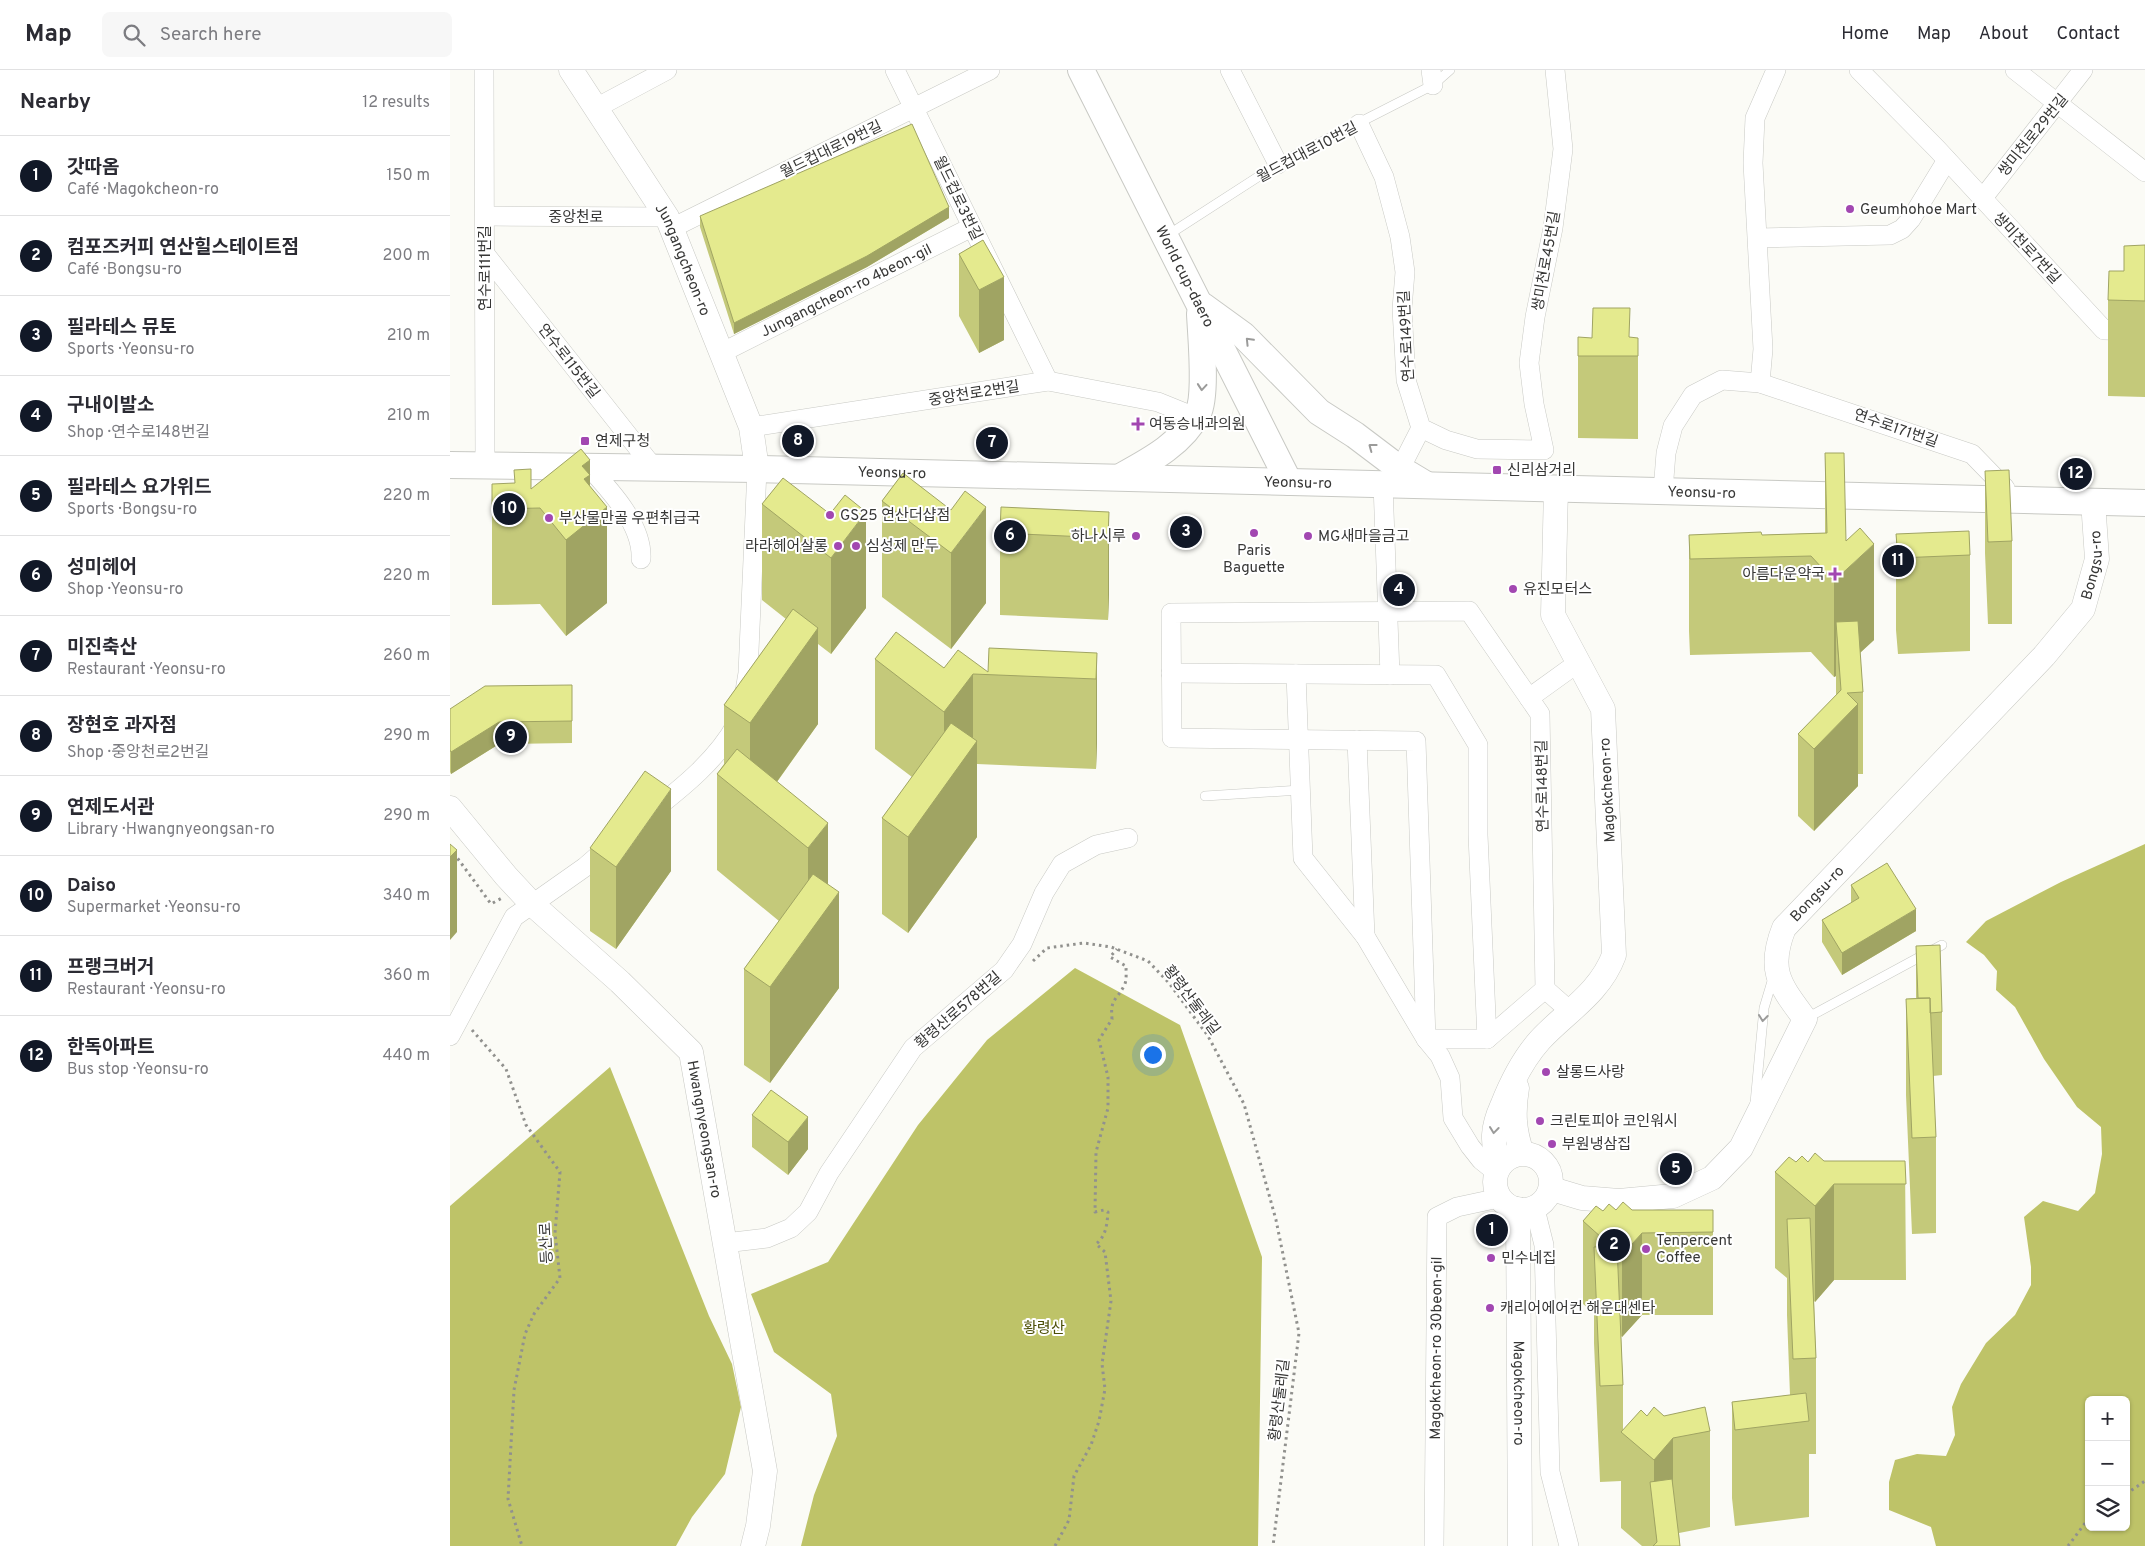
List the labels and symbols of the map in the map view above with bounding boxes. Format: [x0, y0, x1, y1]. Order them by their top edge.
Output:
street label: 쌍미천로29번길 [1994, 90, 2073, 181]
street label: 월드컵대로19번길 [778, 117, 886, 183]
street label: 월드컵대로10번길 [1254, 119, 1362, 188]
street label: 월드컵로3번길 [928, 153, 985, 244]
street label: Jungangcheon-ro [650, 200, 714, 319]
place label: Geumhohoe Mart [1860, 201, 1977, 220]
marker: Geumhohoe Mart [1844, 203, 1856, 215]
street label: 중앙천로 [548, 208, 604, 228]
street label: 쌍미천로45번길 [1528, 209, 1566, 313]
street label: 쌍미천로7번길 [1988, 209, 2064, 289]
street label: World cup-daero [1150, 223, 1217, 331]
street label: 연수로111번길 [477, 225, 496, 311]
street label: Jungangcheon-ro 4beon-gil [758, 241, 936, 342]
street label: 연수로149번길 [1396, 289, 1419, 383]
street label: 연수로115번길 [533, 321, 603, 403]
one-way arrow [1246, 338, 1255, 347]
street label: 중앙천로2번길 [927, 377, 1021, 411]
one-way arrow [1197, 383, 1208, 391]
street label: 연수로171번길 [1851, 406, 1940, 453]
place label: 여동승내과의원 [1149, 416, 1246, 435]
marker: 여동승내과의원 [1131, 417, 1145, 431]
pin: 8 [782, 422, 814, 460]
pin: 7 [976, 424, 1008, 462]
place label: 연제구청 [595, 433, 650, 452]
marker: 연제구청 [579, 435, 591, 447]
one-way arrow [1368, 444, 1377, 453]
pin: 12 [2060, 455, 2092, 493]
place label: 신리삼거리 [1507, 462, 1576, 481]
street label: Yeonsu-ro [857, 463, 926, 484]
marker: 신리삼거리 [1491, 464, 1503, 476]
street label: Yeonsu-ro [1263, 473, 1332, 494]
street label: Yeonsu-ro [1667, 483, 1736, 504]
pin: 10 [493, 490, 525, 528]
place label: GS25 연산더샵점 [840, 507, 950, 526]
place label: 부산물만골 우편취급국 [559, 509, 701, 529]
marker: GS25 연산더샵점 [824, 509, 836, 521]
marker: 부산물만골 우편취급국 [543, 512, 555, 524]
pin: 3 [1170, 513, 1202, 551]
pin: 6 [994, 517, 1026, 555]
marker: Paris Baguette [1248, 527, 1260, 539]
place label: 하나시루 [1071, 528, 1126, 547]
place label: MG새마을금고 [1318, 528, 1410, 547]
marker: 하나시루 [1130, 530, 1142, 542]
marker: MG새마을금고 [1302, 530, 1314, 542]
street label: Bongsu-ro [2078, 530, 2108, 602]
place label: 라라헤어살롱 [745, 538, 828, 557]
place label: 심성제 만두 [866, 538, 939, 557]
marker: 라라헤어살롱 [832, 540, 844, 552]
marker: 심성제 만두 [850, 540, 862, 552]
place label: Paris Baguette [1223, 542, 1285, 578]
pin: 11 [1882, 542, 1914, 580]
place label: 아름다운약국 [1742, 566, 1825, 585]
marker: 아름다운약국 [1829, 568, 1841, 580]
pin: 4 [1383, 571, 1415, 609]
place label: 유진모터스 [1523, 581, 1592, 600]
marker: 유진모터스 [1507, 583, 1519, 595]
pin: 9 [495, 718, 527, 756]
street label: Magokcheon-ro [1596, 737, 1621, 843]
street label: 연수로148번길 [1533, 739, 1554, 833]
street label: Bongsu-ro [1787, 863, 1849, 927]
street label: 황령산둘레길 [1158, 962, 1223, 1040]
street label: 황령산로578번길 [912, 968, 1006, 1054]
one-way arrow [1758, 1014, 1769, 1022]
your location [1140, 1042, 1166, 1068]
street label: Hwangnyeongsan-ro [682, 1059, 725, 1200]
place label: 살롱드사랑 [1556, 1064, 1625, 1083]
marker: 살롱드사랑 [1540, 1066, 1552, 1078]
place label: 크린토피아 코인워시 [1550, 1113, 1678, 1132]
marker: 크린토피아 코인워시 [1534, 1115, 1546, 1127]
one-way arrow [1489, 1126, 1500, 1134]
place label: 부원냉삼집 [1562, 1136, 1631, 1155]
marker: 부원냉삼집 [1546, 1138, 1558, 1150]
pin: 5 [1660, 1150, 1692, 1188]
pin: 1 [1476, 1211, 1508, 1249]
street label: 등산로 [537, 1222, 558, 1264]
pin: 2 [1598, 1226, 1630, 1264]
place label: Tenpercent Coffee [1656, 1232, 1732, 1268]
marker: Tenpercent Coffee [1640, 1243, 1652, 1255]
place label: 민수네집 [1501, 1250, 1556, 1269]
marker: 민수네집 [1485, 1252, 1497, 1264]
street label: Magokcheon-ro 30beon-gil [1427, 1256, 1448, 1440]
place label: 캐리어에어컨 해운대센타 [1500, 1300, 1656, 1319]
marker: 캐리어에어컨 해운대센타 [1484, 1302, 1496, 1314]
park label: 황령산 [1023, 1320, 1065, 1339]
street label: Magokcheon-ro [1508, 1340, 1527, 1446]
street label: 황령산둘레길 [1266, 1358, 1295, 1442]

